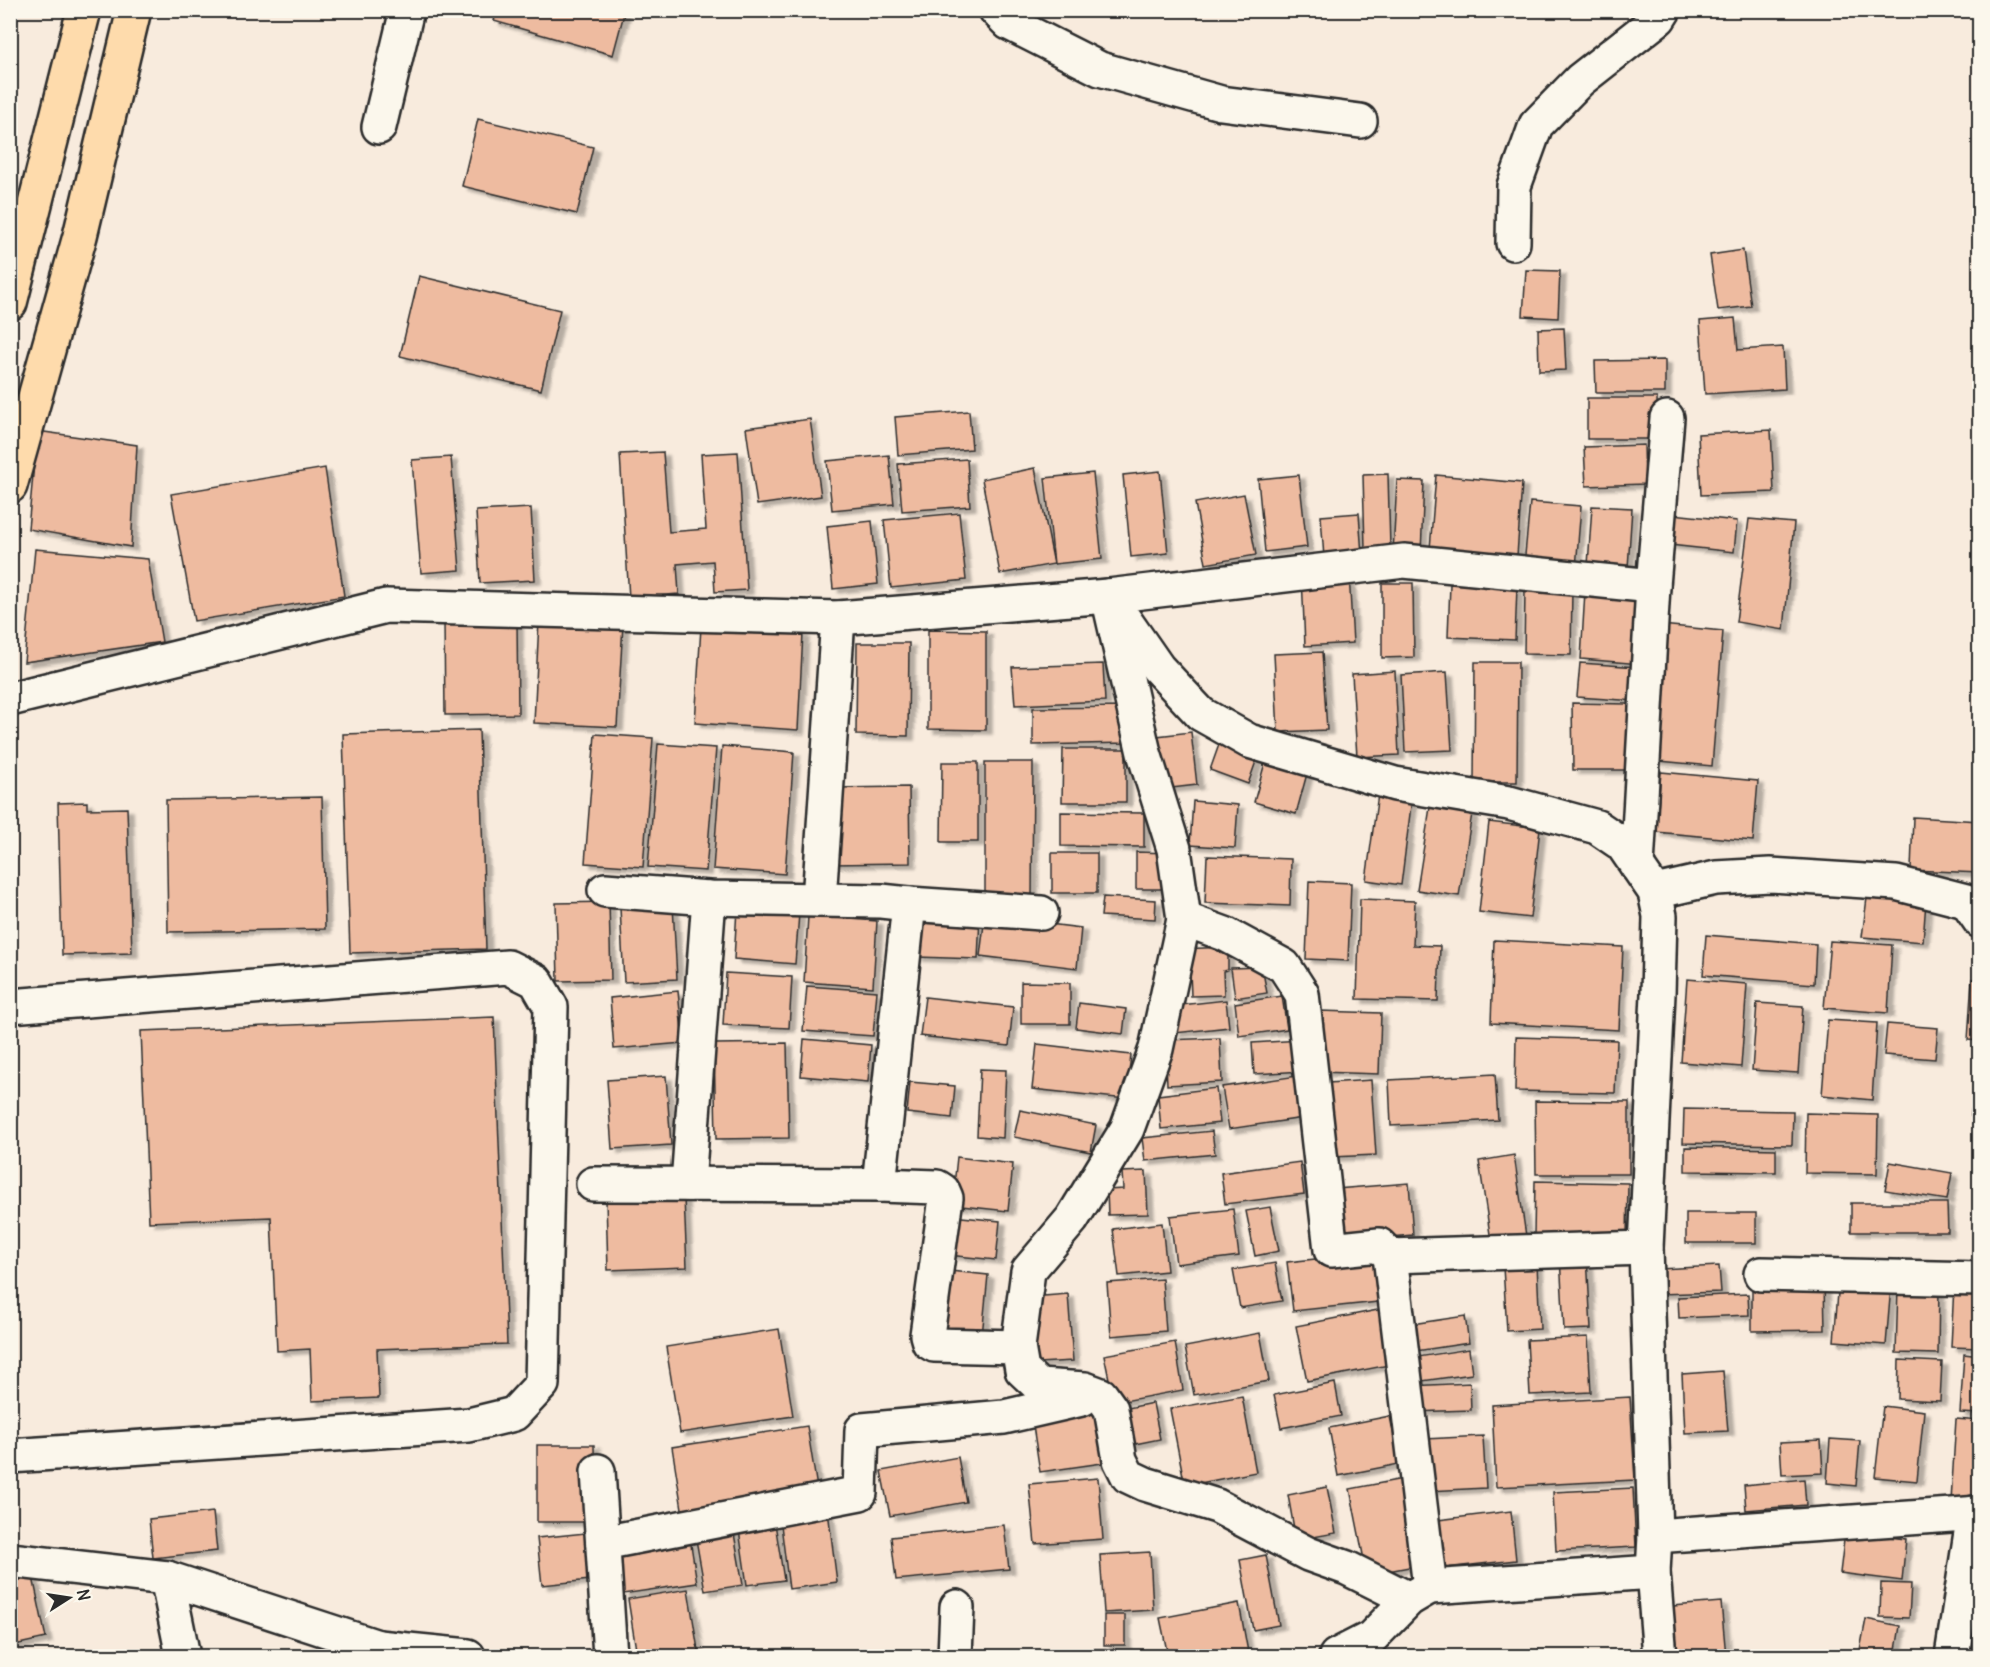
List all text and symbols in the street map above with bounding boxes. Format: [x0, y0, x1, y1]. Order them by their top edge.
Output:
north arrow [39, 1568, 99, 1628]
text: N [73, 1587, 95, 1602]

